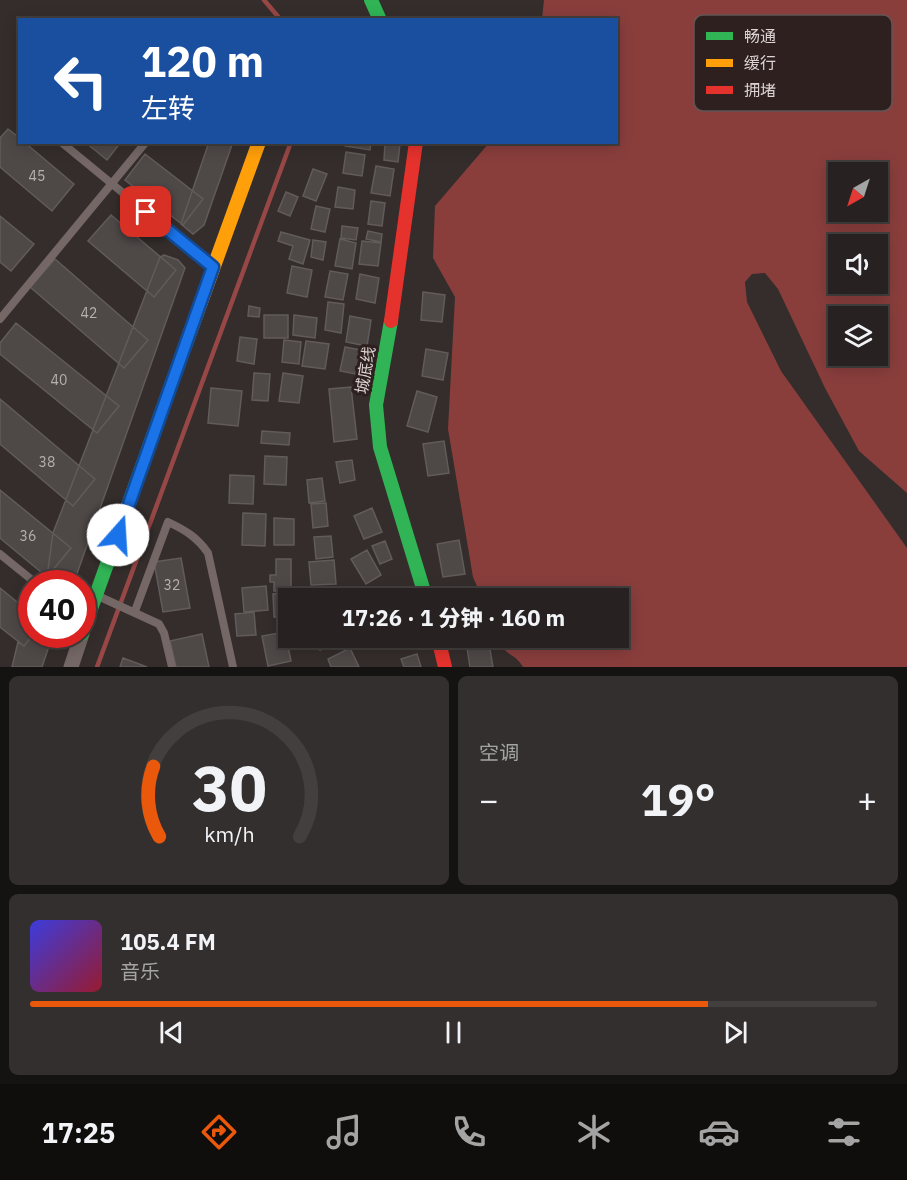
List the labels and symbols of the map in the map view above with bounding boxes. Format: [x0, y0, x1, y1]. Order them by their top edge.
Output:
legend [694, 15, 892, 111]
text: 畅通 [744, 26, 776, 46]
text: 缓行 [744, 53, 776, 73]
text: 拥堵 [744, 80, 776, 100]
north arrow [828, 162, 888, 222]
house number: 45 [29, 167, 45, 185]
pin [120, 186, 171, 237]
house number: 42 [81, 304, 97, 322]
street label: 城底线 [351, 345, 379, 395]
house number: 40 [51, 371, 67, 389]
house number: 38 [39, 453, 55, 471]
position arrow [86, 503, 150, 567]
house number: 36 [20, 527, 36, 545]
speed limit sign: 40 [18, 570, 96, 648]
house number: 32 [164, 576, 180, 594]

